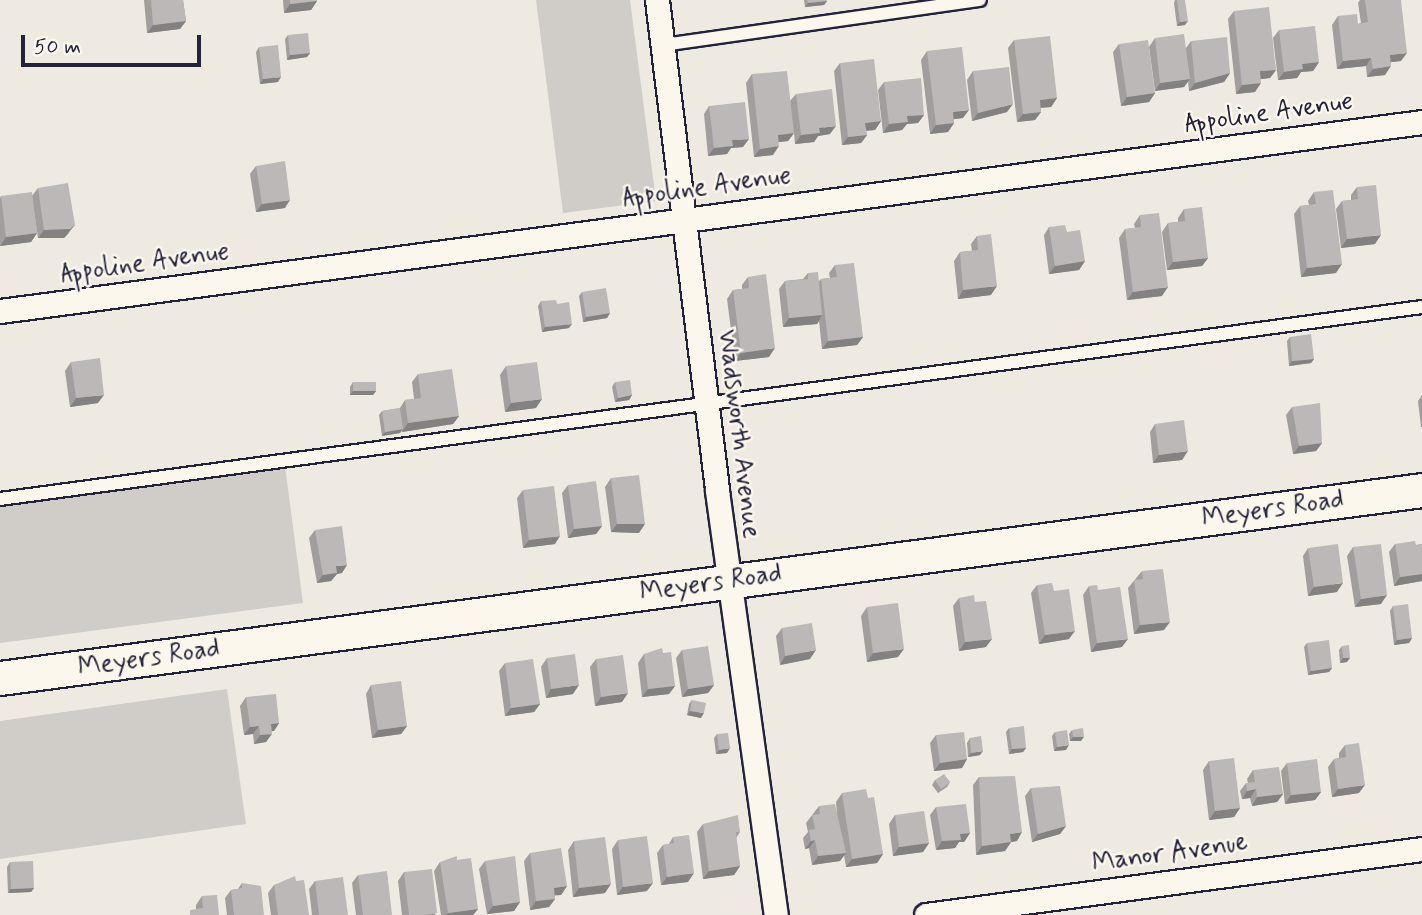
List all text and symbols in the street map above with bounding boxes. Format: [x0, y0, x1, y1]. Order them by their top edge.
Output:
scale bar [24, 21, 205, 65]
text: 50 m [34, 33, 81, 61]
street label: Appoline Avenue [1181, 87, 1357, 141]
street label: Appoline Avenue [619, 161, 795, 215]
street label: Appoline Avenue [57, 237, 233, 291]
street label: Wadsworth Avenue [710, 328, 766, 540]
street label: Meyers Road [1200, 485, 1346, 535]
street label: Meyers Road [638, 559, 784, 609]
street label: Meyers Road [76, 634, 222, 684]
street label: Manor Avenue [1088, 827, 1252, 881]

